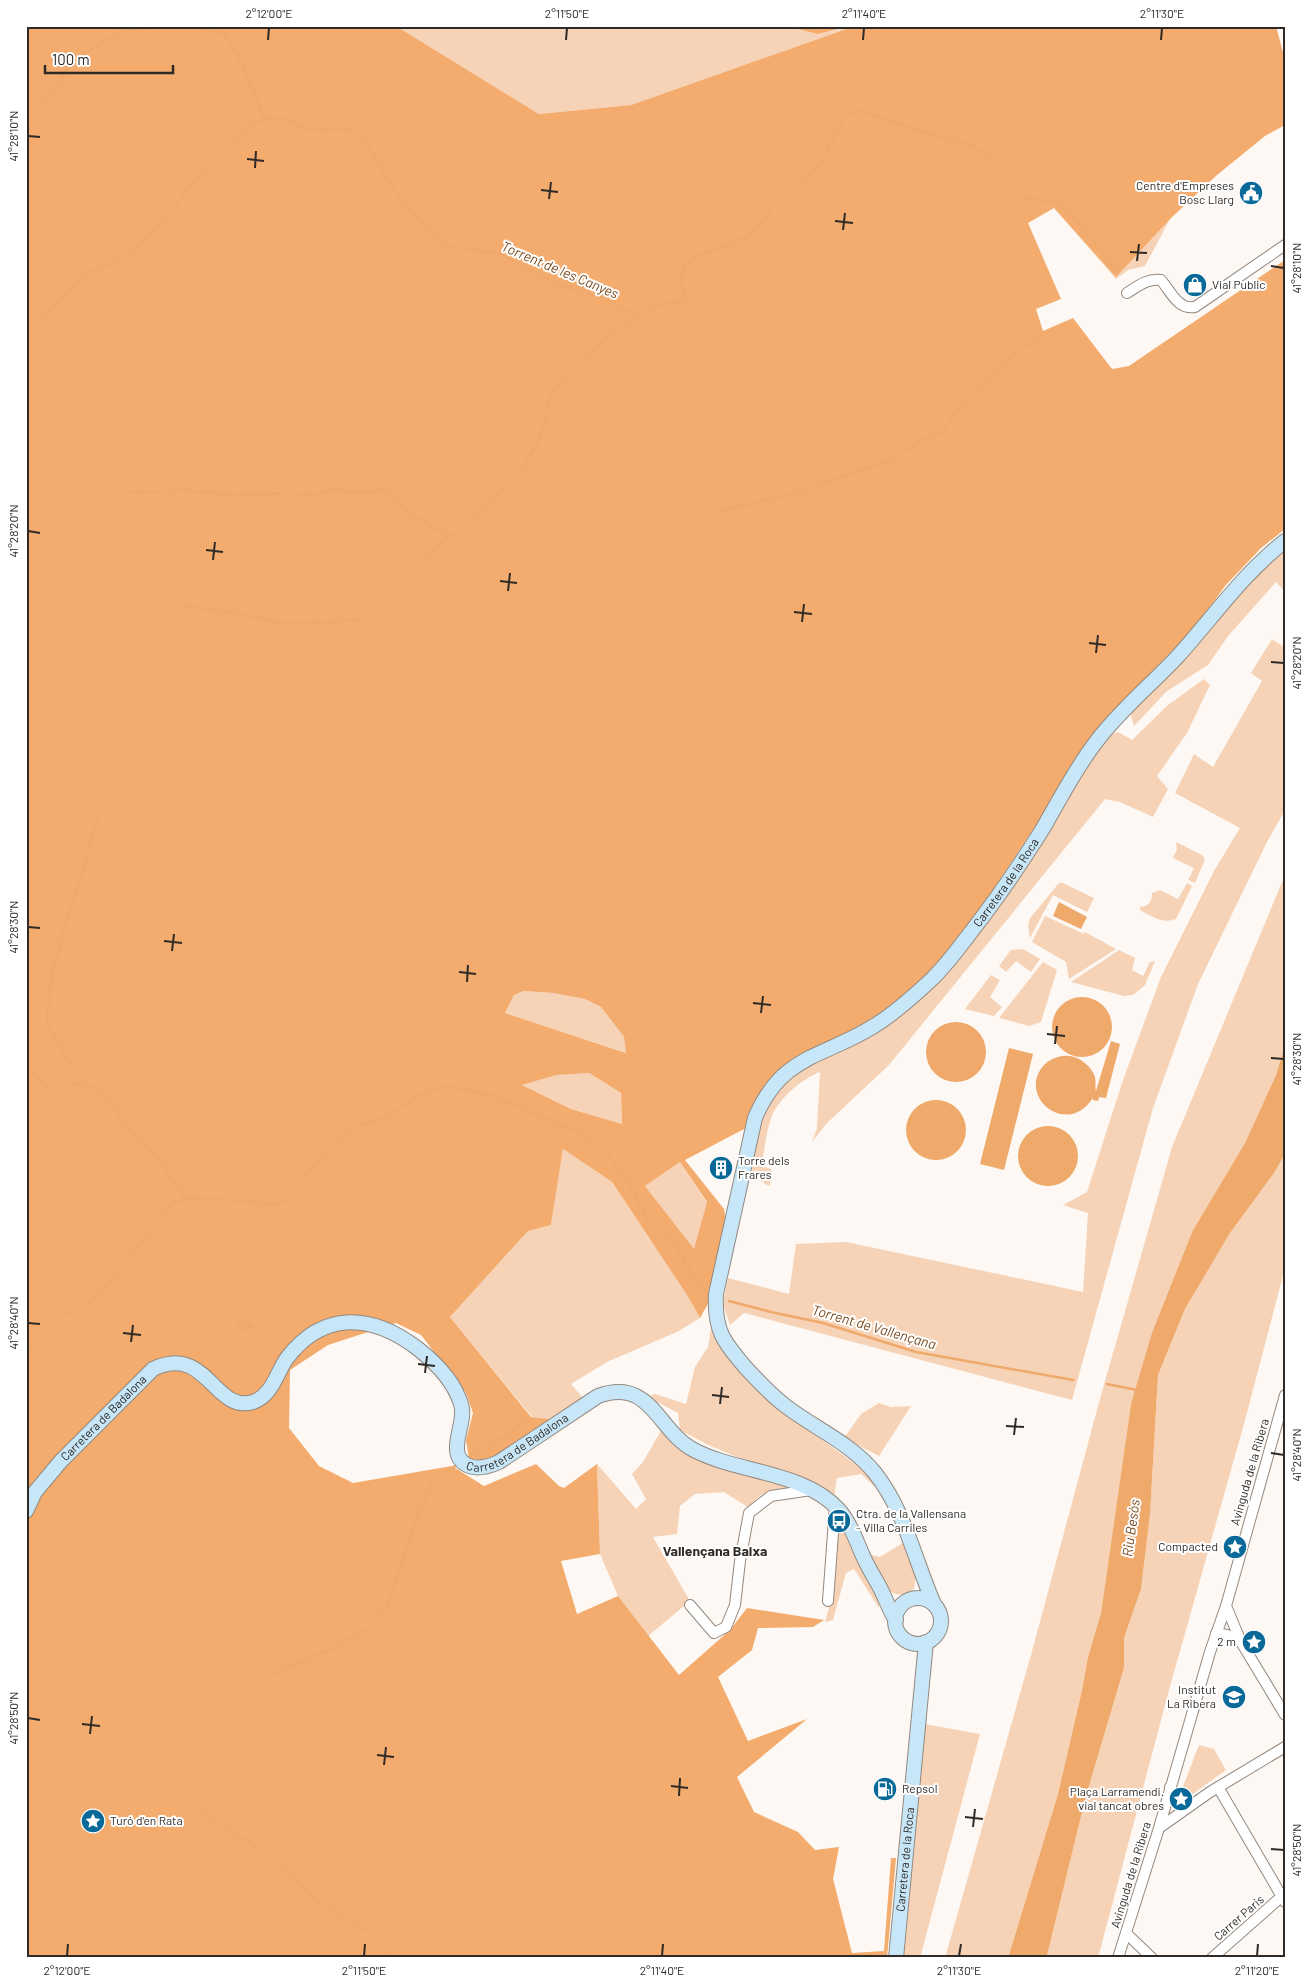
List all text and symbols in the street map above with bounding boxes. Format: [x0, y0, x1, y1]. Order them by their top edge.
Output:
text: 2°12'00"E [245, 6, 293, 20]
text: 2°11'50"E [545, 6, 589, 20]
text: 2°11'40"E [842, 6, 886, 20]
text: 2°11'30"E [1140, 6, 1184, 20]
scale bar [45, 42, 172, 74]
text: 100 m [52, 50, 90, 68]
text: 41°28'10"N [6, 111, 20, 161]
place label: Centre d'Empreses Bosc Llarg [1136, 178, 1234, 206]
public building icon: Centre d'Empreses Bosc Llarg [1238, 180, 1264, 206]
water label: Torrent de les Canyes [499, 237, 622, 302]
text: 41°28'10"N [1289, 243, 1303, 293]
shop icon: Vial Public [1182, 272, 1208, 298]
place label: Vial Public [1212, 277, 1266, 291]
text: 41°28'20"N [6, 504, 20, 558]
text: 41°28'20"N [1289, 636, 1303, 690]
street label: Carretera de la Roca [970, 835, 1041, 929]
text: 41°28'30"N [6, 901, 20, 953]
text: 41°28'30"N [1289, 1033, 1303, 1085]
place label: Torre dels Frares [738, 1153, 790, 1181]
building icon: Torre dels Frares [708, 1155, 734, 1181]
text: 41°28'40"N [6, 1296, 20, 1350]
water label: Torrent de Vallençana [810, 1301, 938, 1352]
street label: Carretera de Badalona [57, 1372, 149, 1463]
street label: Carretera de Badalona [465, 1410, 570, 1474]
street label: Avinguda de la Ribera [1227, 1417, 1271, 1527]
text: 41°28'40"N [1289, 1428, 1303, 1482]
water label: Riu Besòs [1118, 1498, 1143, 1558]
place label: Ctra. de la Vallensana - Villa Carriles [856, 1506, 966, 1534]
bus stop icon: Ctra. de la Vallensana - Villa Carriles [826, 1508, 852, 1534]
place icon: Compacted [1222, 1534, 1248, 1560]
place label: Compacted [1158, 1539, 1218, 1553]
district label: Vallençana Baixa [663, 1542, 767, 1559]
place icon: 2 m [1241, 1629, 1267, 1655]
place label: 2 m [1217, 1634, 1236, 1648]
place label: Institut La Ribera [1167, 1682, 1216, 1710]
school or university icon: Institut La Ribera [1221, 1684, 1247, 1710]
text: 41°28'50"N [6, 1692, 20, 1744]
fuel station icon: Repsol [872, 1776, 898, 1802]
place label: Repsol [902, 1781, 937, 1795]
place label: Plaça Larramendi. vial tancat obres [1070, 1784, 1164, 1812]
place icon: Plaça Larramendi. vial tancat obres [1168, 1786, 1194, 1812]
street label: Carretera de la Roca [892, 1807, 916, 1912]
place icon: Turó d'en Rata [80, 1808, 106, 1834]
place label: Turó d'en Rata [110, 1813, 183, 1827]
street label: Avinguda de la Ribera [1107, 1820, 1153, 1930]
text: 41°28'50"N [1289, 1824, 1303, 1876]
street label: Carrer Paris [1211, 1892, 1266, 1943]
text: 2°12'00"E [43, 1963, 91, 1977]
text: 2°11'50"E [342, 1963, 386, 1977]
text: 2°11'40"E [640, 1963, 684, 1977]
text: 2°11'30"E [937, 1963, 981, 1977]
text: 2°11'20"E [1235, 1963, 1279, 1977]

